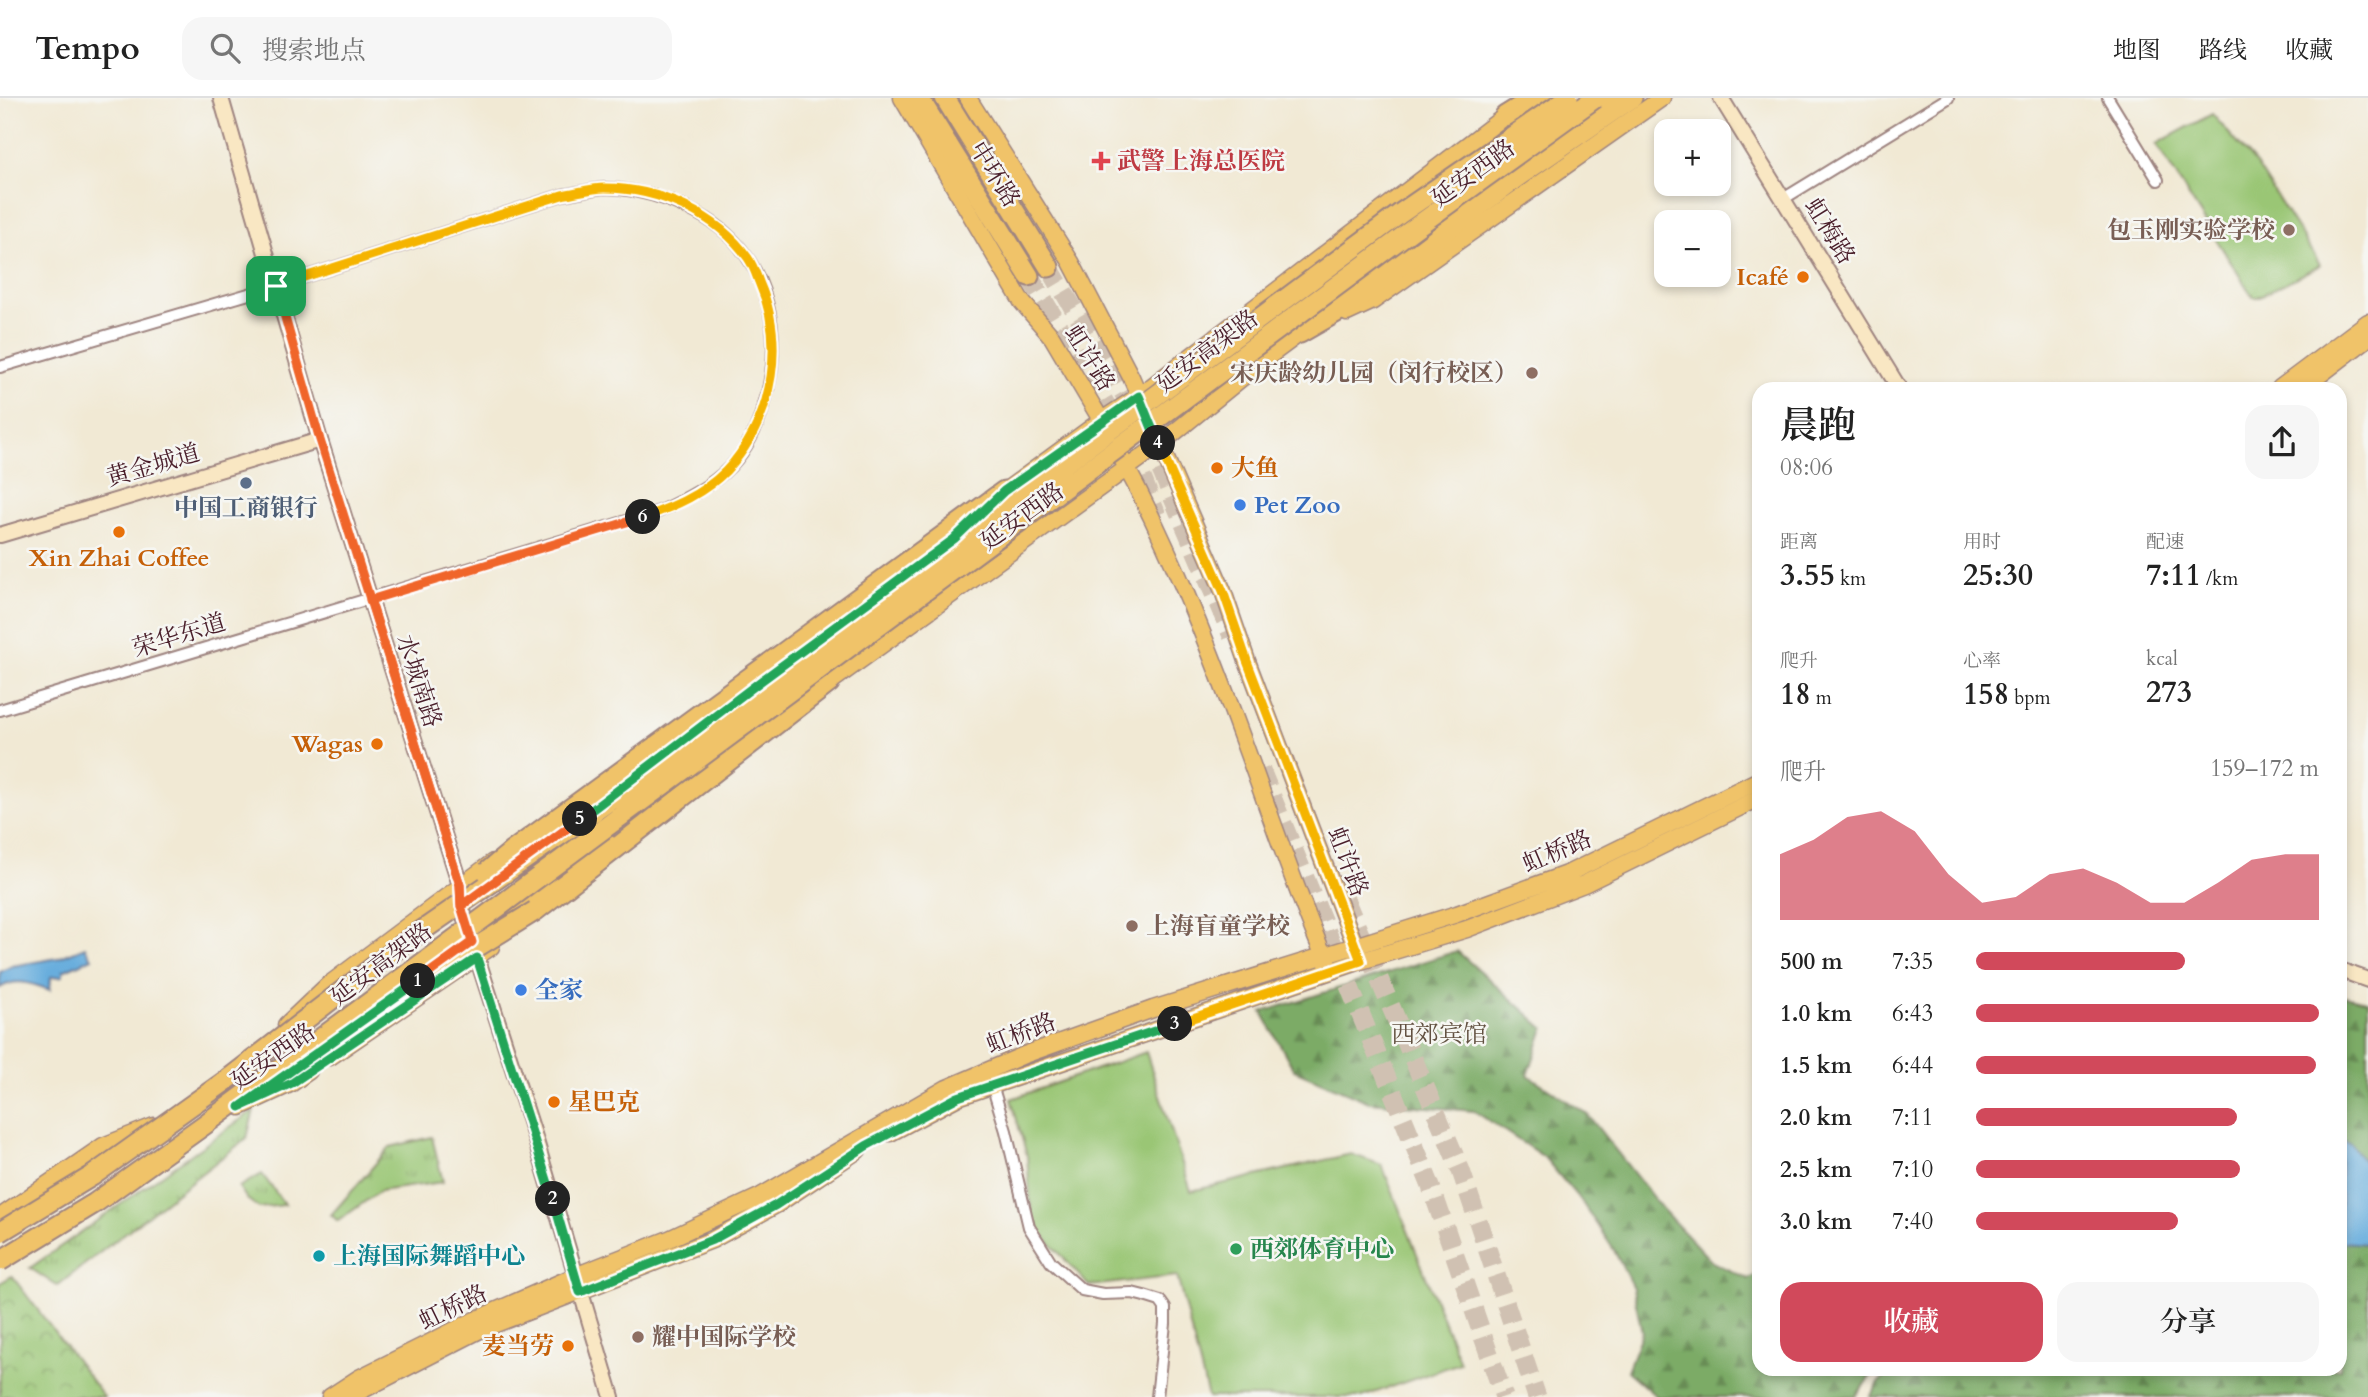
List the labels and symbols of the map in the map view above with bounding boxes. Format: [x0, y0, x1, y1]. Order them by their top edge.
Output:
street label: 延安西路 [1425, 132, 1522, 215]
street label: 中环路 [962, 135, 1028, 214]
place label: 武警上海总医院 [1117, 145, 1285, 178]
marker: 武警上海总医院 [1091, 151, 1111, 171]
street label: 虹梅路 [1797, 192, 1863, 271]
place label: 包玉刚实验学校 [2107, 214, 2275, 247]
marker: 包玉刚实验学校 [2281, 222, 2297, 238]
pin [246, 256, 306, 316]
place label: Icafé [1736, 261, 1789, 294]
marker: Icafé [1795, 269, 1811, 285]
street label: 延安高架路 [1149, 302, 1265, 401]
street label: 虹许路 [1057, 319, 1123, 398]
place label: 宋庆龄幼儿园（闵行校区） [1230, 357, 1518, 390]
marker: 宋庆龄幼儿园（闵行校区） [1524, 365, 1540, 381]
pin: 4 [1140, 426, 1176, 460]
street label: 黄金城道 [102, 436, 204, 495]
place label: 大鱼 [1231, 452, 1279, 485]
marker: 大鱼 [1209, 460, 1225, 476]
marker: 中国工商银行 [238, 475, 254, 491]
street label: 延安西路 [974, 475, 1071, 558]
place label: Pet Zoo [1254, 489, 1340, 522]
place label: 中国工商银行 [174, 492, 318, 525]
marker: Pet Zoo [1232, 497, 1248, 513]
pin: 6 [626, 500, 660, 534]
marker: Xin Zhai Coffee [111, 524, 127, 540]
place label: Xin Zhai Coffee [29, 542, 209, 575]
street label: 荣华东道 [128, 606, 230, 665]
street label: 水城南路 [388, 630, 449, 732]
place label: Wagas [290, 728, 363, 761]
marker: Wagas [369, 736, 385, 752]
pin: 5 [562, 802, 598, 836]
street label: 虹桥路 [1518, 822, 1597, 881]
street label: 虹许路 [1319, 823, 1376, 902]
place label: 上海盲童学校 [1146, 910, 1290, 943]
street label: 延安高架路 [323, 915, 439, 1014]
marker: 上海盲童学校 [1124, 918, 1140, 934]
pin: 1 [400, 964, 436, 998]
place label: 全家 [535, 974, 583, 1007]
marker: 全家 [513, 982, 529, 998]
street label: 虹桥路 [982, 1005, 1061, 1062]
pin: 3 [1158, 1006, 1192, 1042]
street label: 延安西路 [225, 1015, 322, 1097]
park label: 西郊宾馆 [1391, 1018, 1487, 1051]
place label: 星巴克 [568, 1086, 640, 1119]
marker: 星巴克 [546, 1094, 562, 1110]
pin: 2 [536, 1182, 570, 1216]
place label: 西郊体育中心 [1250, 1233, 1394, 1266]
place label: 上海国际舞蹈中心 [333, 1240, 525, 1273]
marker: 西郊体育中心 [1228, 1241, 1244, 1257]
marker: 上海国际舞蹈中心 [311, 1248, 327, 1264]
street label: 虹桥路 [414, 1277, 493, 1338]
place label: 耀中国际学校 [652, 1321, 796, 1354]
marker: 耀中国际学校 [630, 1329, 646, 1345]
place label: 麦当劳 [482, 1330, 554, 1363]
marker: 麦当劳 [560, 1338, 576, 1354]

